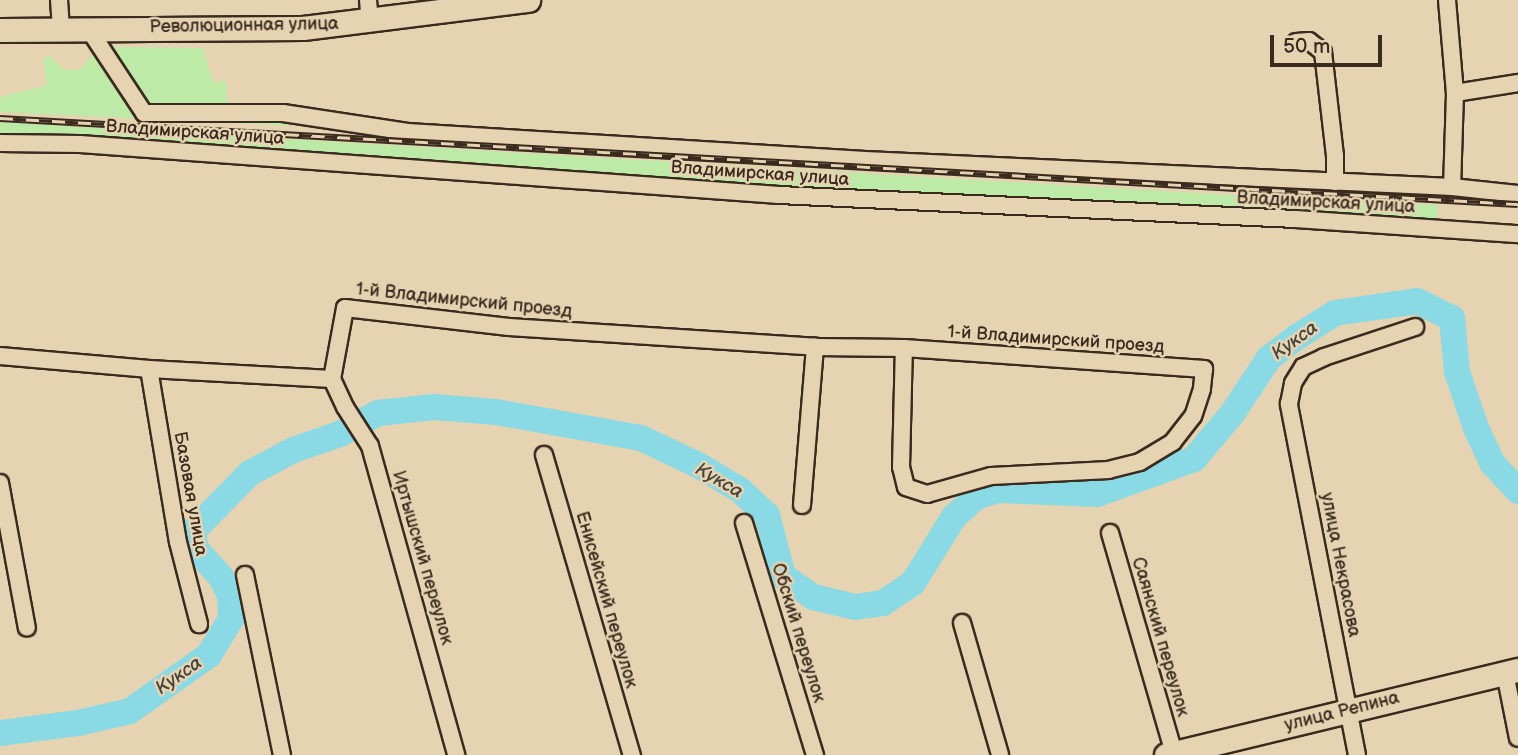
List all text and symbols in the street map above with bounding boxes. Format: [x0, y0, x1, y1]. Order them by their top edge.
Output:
street label: Революционная улица [149, 14, 339, 38]
scale bar [1273, 21, 1385, 65]
text: 50 m [1283, 34, 1330, 59]
street label: Владимирская улица [105, 116, 285, 150]
street label: Владимирская улица [670, 157, 850, 191]
street label: Владимирская улица [1236, 188, 1416, 218]
street label: 1-й Владимирский проезд [355, 279, 573, 323]
water label: Кукса [1267, 317, 1323, 365]
street label: 1-й Владимирский проезд [947, 322, 1165, 358]
street label: Базовая улица [168, 430, 212, 558]
water label: Кукса [691, 458, 747, 504]
street label: Иртышский переулок [387, 469, 457, 647]
street label: улица Некрасова [1315, 491, 1365, 639]
street label: Енисейский переулок [570, 509, 642, 691]
street label: Саянский переулок [1127, 555, 1193, 719]
street label: Обский переулок [767, 561, 829, 705]
water label: Кукса [151, 652, 207, 700]
street label: улица Репина [1282, 687, 1402, 737]

